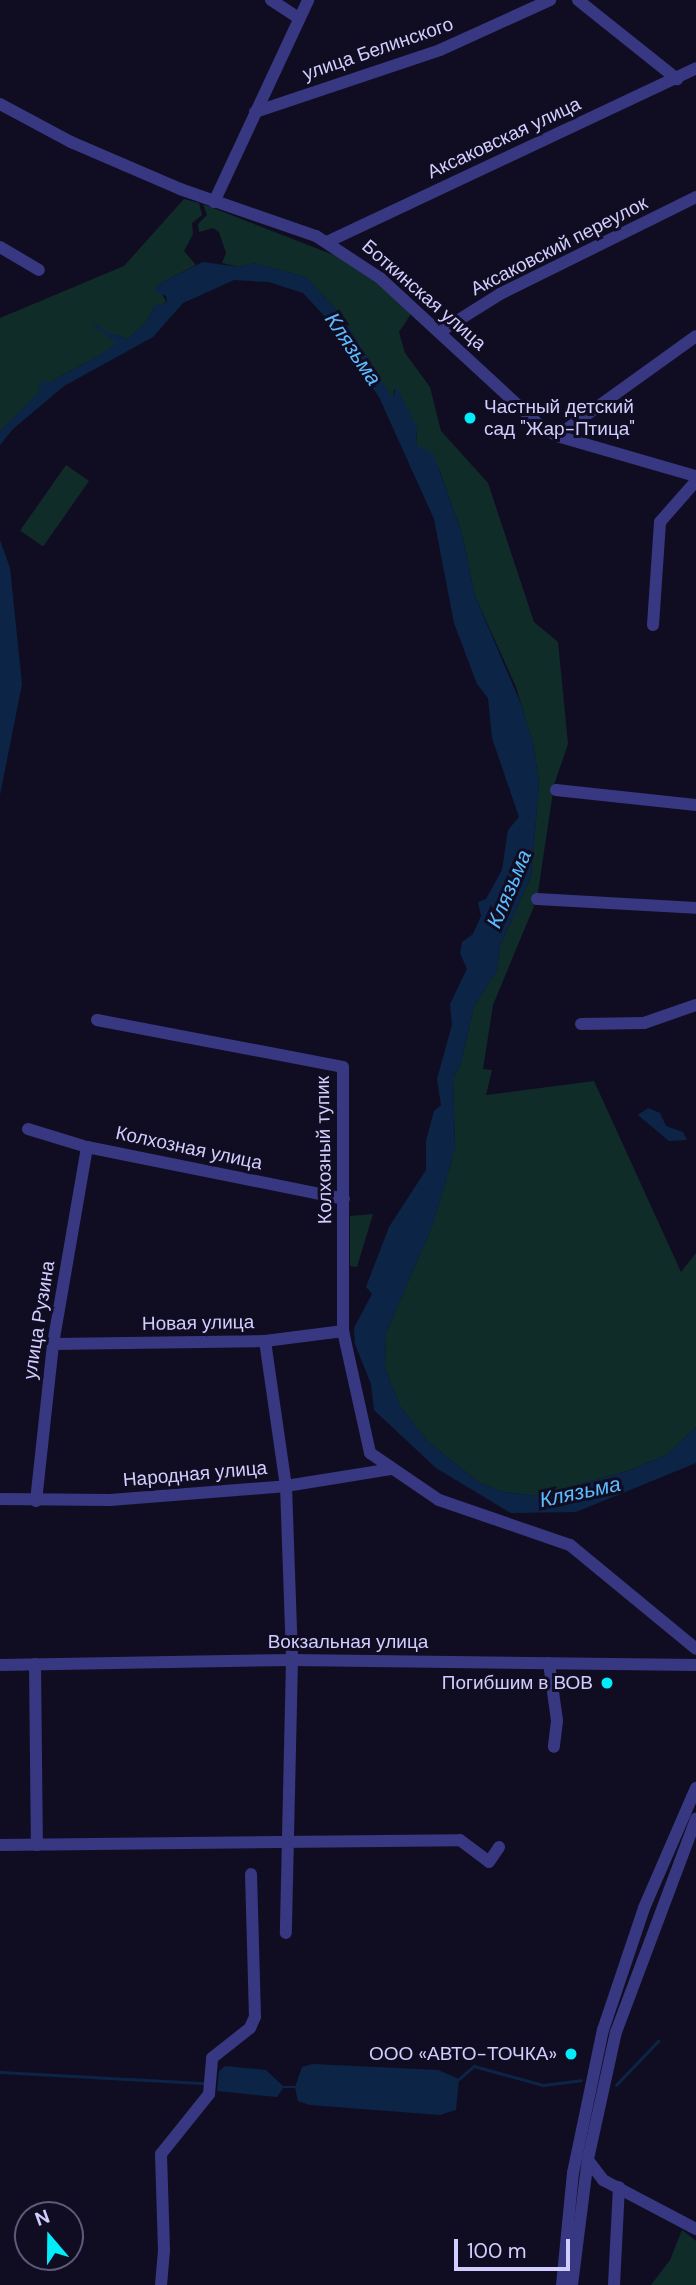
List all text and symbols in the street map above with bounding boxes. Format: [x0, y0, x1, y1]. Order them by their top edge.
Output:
street label: улица Белинского [300, 13, 456, 85]
street label: Аксаковская улица [424, 92, 584, 184]
street label: Аксаковский переулок [467, 191, 651, 301]
street label: Боткинская улица [357, 235, 491, 355]
water label: Клязьма [320, 308, 386, 390]
place label: Частный детский сад "Жар-Птица" [484, 396, 635, 440]
marker: Частный детский сад "Жар-Птица" [462, 410, 478, 426]
water label: Клязьма [481, 846, 537, 932]
street label: Колхозный тупик [311, 1076, 337, 1224]
street label: Колхозная улица [114, 1121, 264, 1175]
street label: улица Рузина [18, 1259, 60, 1381]
street label: Новая улица [142, 1311, 254, 1335]
street label: Народная улица [122, 1456, 268, 1492]
water label: Клязьма [537, 1471, 623, 1513]
street label: Вокзальная улица [268, 1631, 428, 1653]
place label: Погибшим в ВОВ [442, 1672, 593, 1694]
marker: Погибшим в ВОВ [599, 1675, 615, 1691]
place label: ООО «АВТО-ТОЧКА» [369, 2043, 557, 2065]
marker: ООО «АВТО-ТОЧКА» [563, 2046, 579, 2062]
north arrow [14, 2201, 84, 2271]
text: N [32, 2204, 53, 2232]
scale bar [458, 2226, 574, 2270]
text: 100 m [467, 2237, 527, 2265]

